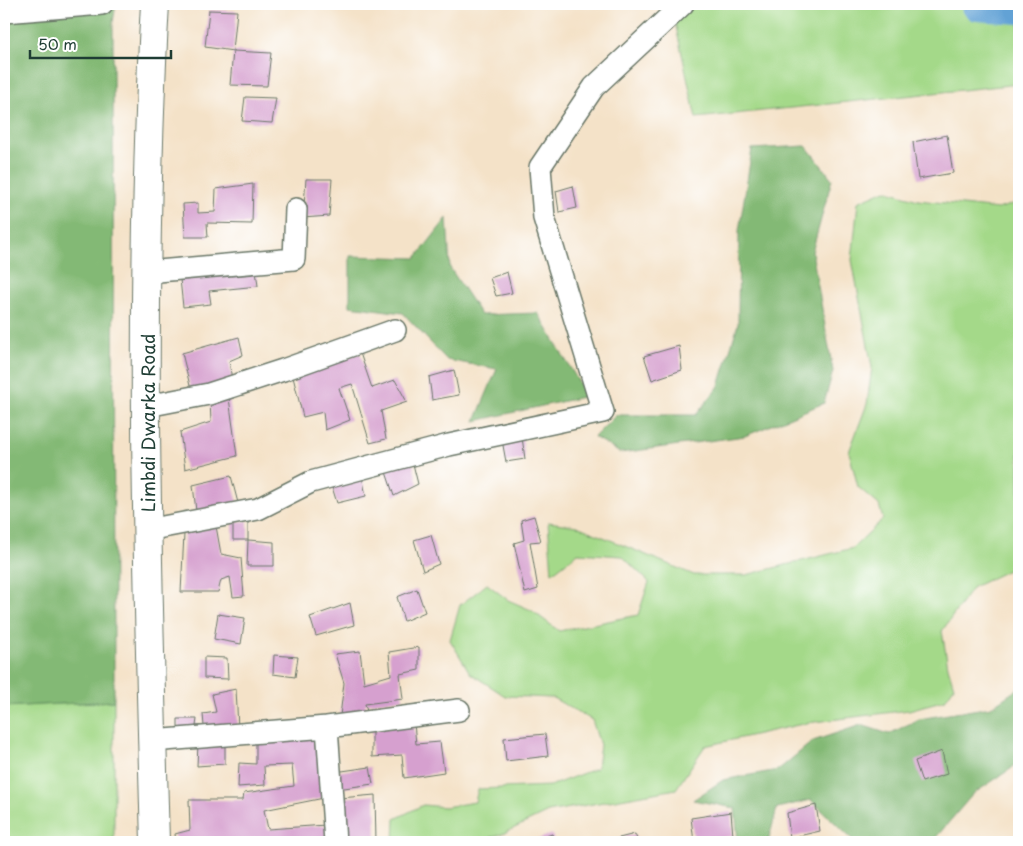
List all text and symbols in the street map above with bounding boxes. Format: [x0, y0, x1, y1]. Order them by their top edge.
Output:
scale bar [30, 28, 171, 60]
text: 50 m [38, 32, 77, 55]
street label: Limbdi Dwarka Road [134, 334, 161, 512]

